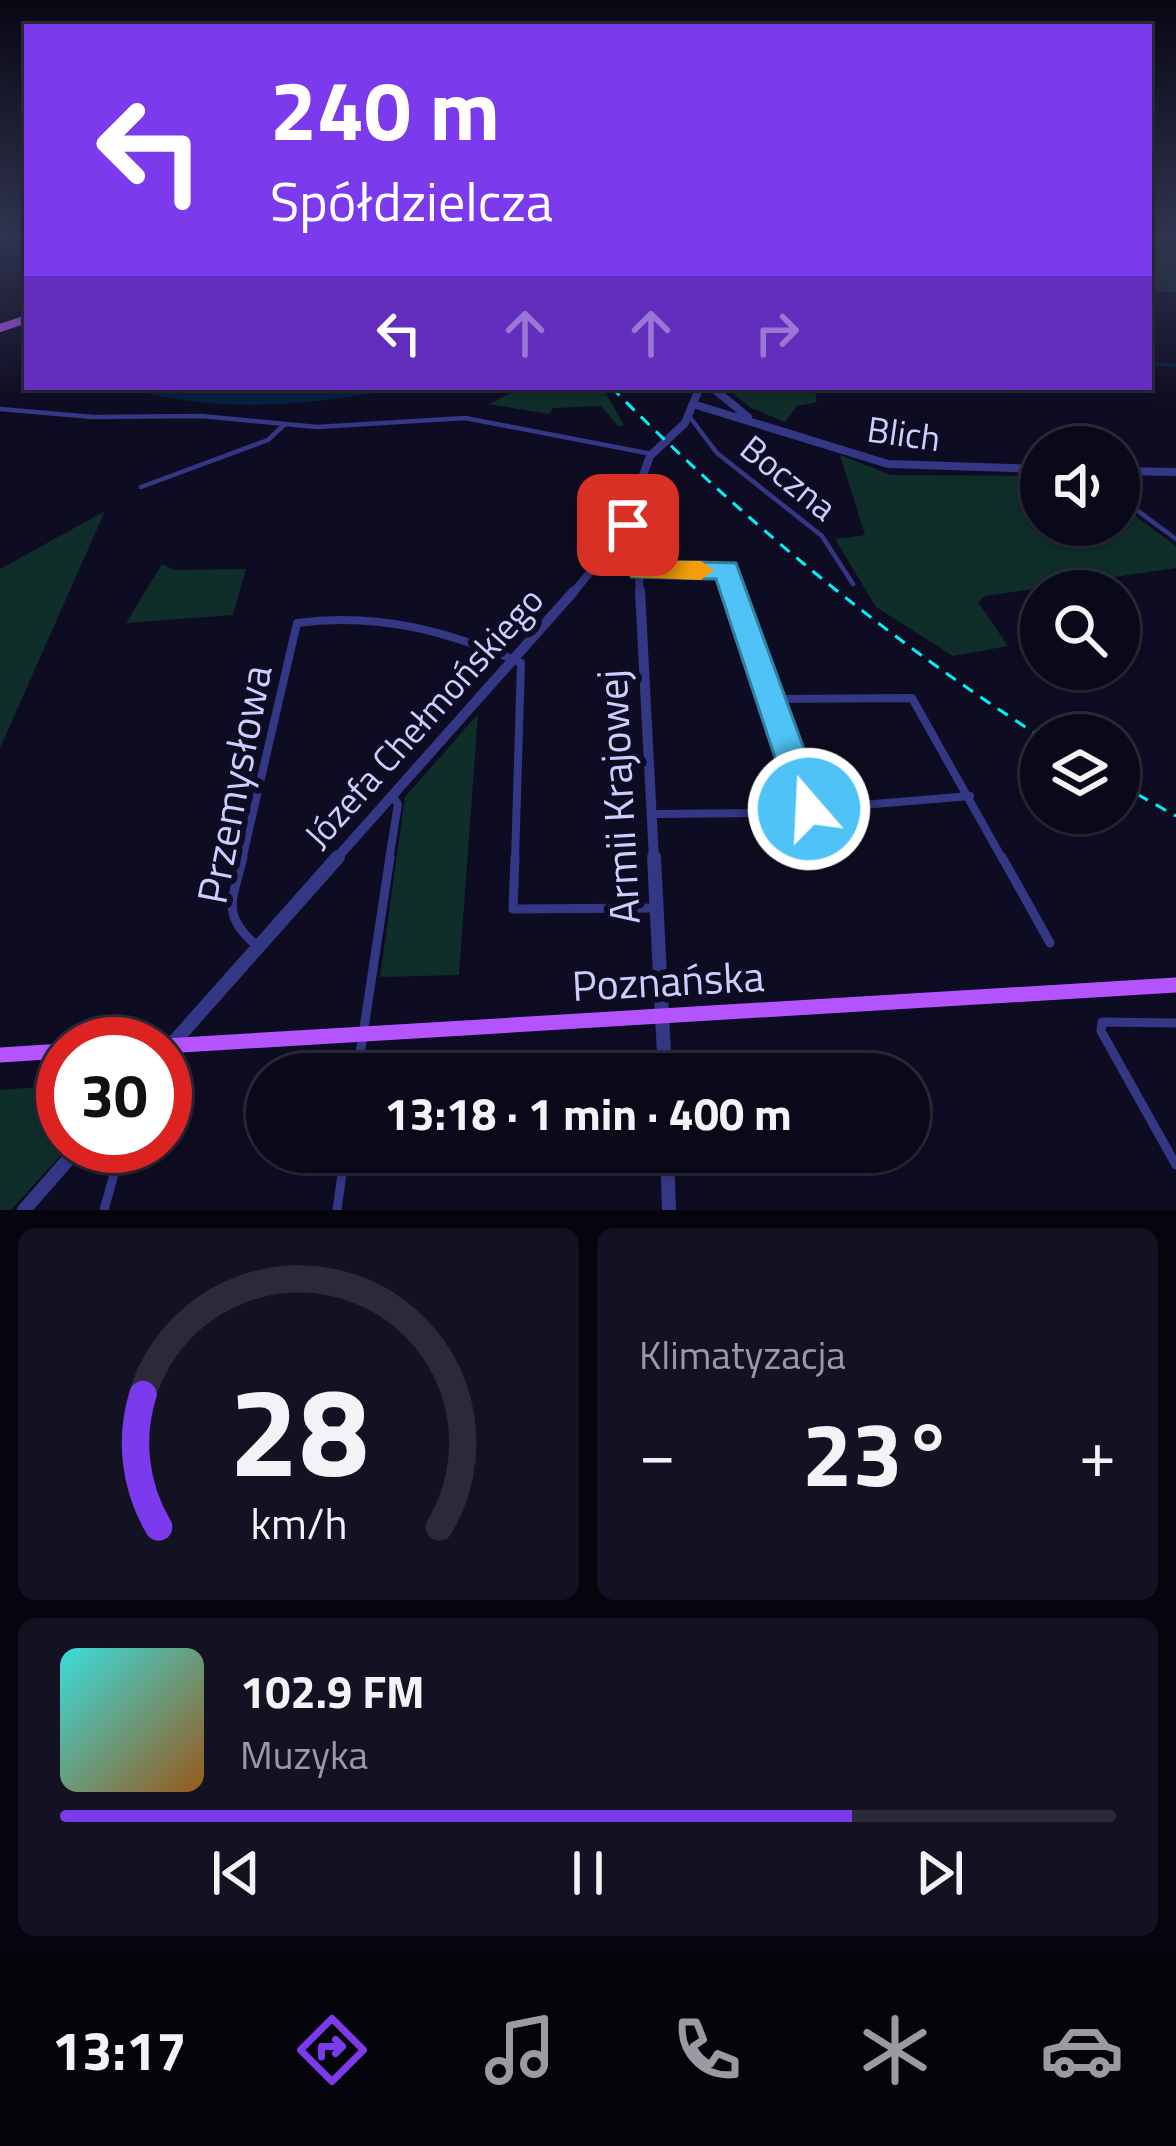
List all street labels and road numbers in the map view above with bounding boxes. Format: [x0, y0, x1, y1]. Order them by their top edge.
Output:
street label: Blich [864, 401, 944, 465]
street label: Boczna [729, 421, 849, 533]
street label: Józefa Chełmońskiego [290, 574, 556, 860]
street label: Przemysłowa [179, 659, 287, 909]
street label: Armii Krajowej [578, 668, 656, 926]
street label: Poznańska [570, 943, 766, 1017]

